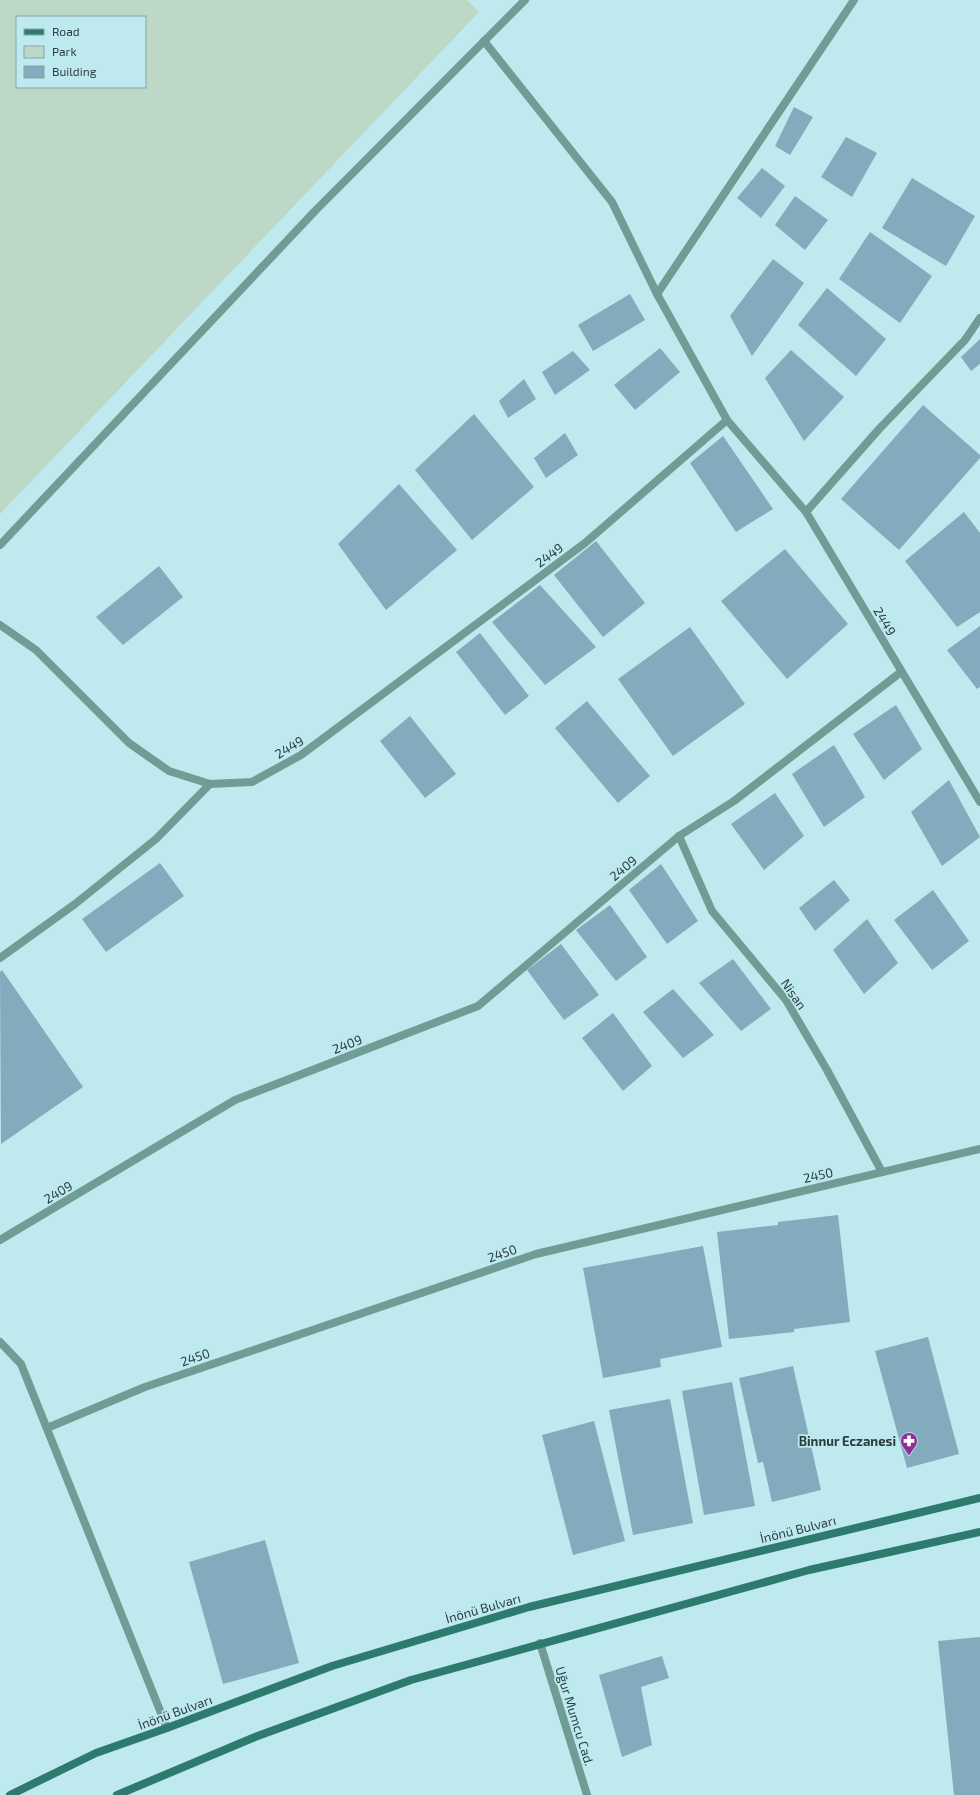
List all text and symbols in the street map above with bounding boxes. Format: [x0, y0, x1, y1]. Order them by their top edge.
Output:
legend [16, 16, 146, 88]
text: Road [52, 24, 80, 38]
text: Park [52, 44, 77, 58]
text: Building [52, 64, 97, 78]
street label: 2449 [532, 539, 566, 571]
street label: 2449 [870, 604, 900, 638]
street label: 2449 [272, 732, 306, 762]
street label: 2409 [606, 852, 640, 884]
street label: Nisan [778, 976, 810, 1012]
street label: 2409 [330, 1031, 364, 1057]
street label: 2450 [802, 1164, 834, 1186]
street label: 2409 [41, 1177, 75, 1207]
street label: 2450 [485, 1241, 519, 1265]
street label: 2450 [178, 1345, 212, 1369]
pharmacy icon: Binnur Eczanesi [899, 1431, 919, 1456]
place label: Binnur Eczanesi [799, 1433, 896, 1449]
street label: İnönü Bulvarı [758, 1512, 838, 1546]
street label: İnönü Bulvarı [443, 1590, 523, 1626]
street label: Uğur Mumcu Cad. [552, 1664, 598, 1768]
street label: İnönü Bulvarı [136, 1691, 214, 1733]

